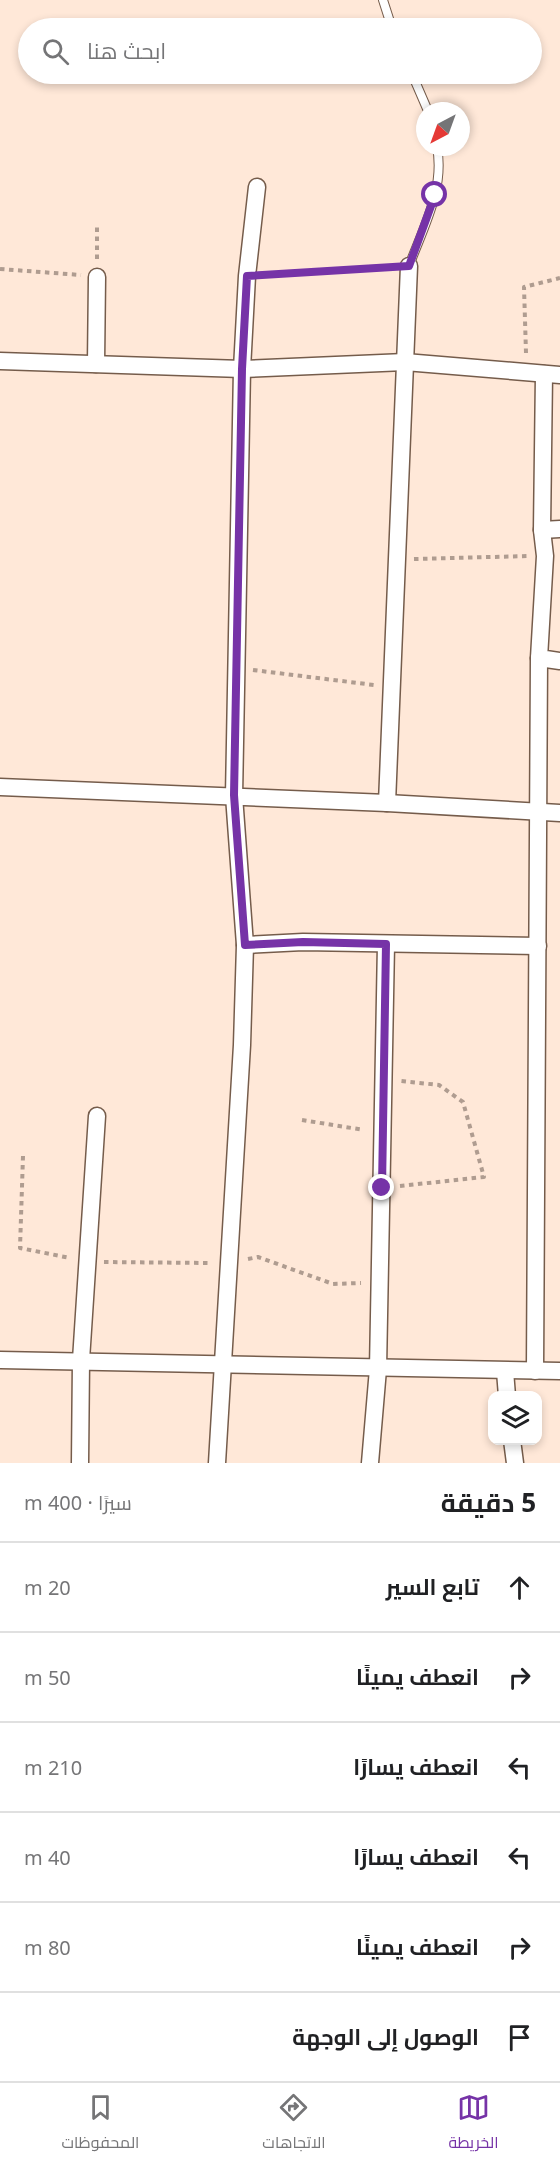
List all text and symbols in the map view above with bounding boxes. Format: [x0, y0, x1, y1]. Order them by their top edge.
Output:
search box [18, 18, 542, 84]
icon: search [39, 35, 72, 68]
text: ابحث هنا [87, 35, 166, 65]
north arrow [416, 102, 470, 156]
route start [421, 181, 447, 207]
route end [368, 1174, 394, 1200]
map controls [488, 1391, 542, 1445]
button: layers [488, 1391, 542, 1445]
text: 5 دقيقة [441, 1484, 536, 1520]
text: سيرًا · 400 m [24, 1489, 132, 1516]
text: تابع السير [386, 1571, 479, 1601]
icon: ahead [503, 1571, 536, 1604]
text: 20 m [24, 1574, 71, 1601]
text: انعطف يمينًا [356, 1661, 479, 1691]
icon: right [503, 1661, 536, 1694]
text: 50 m [24, 1664, 71, 1691]
text: انعطف يسارًا [353, 1751, 479, 1781]
icon: left [503, 1751, 536, 1784]
text: 210 m [24, 1754, 82, 1781]
text: انعطف يسارًا [353, 1841, 479, 1871]
icon: left [503, 1841, 536, 1874]
text: 40 m [24, 1844, 71, 1871]
text: انعطف يمينًا [356, 1931, 479, 1961]
icon: right [503, 1931, 536, 1964]
text: 80 m [24, 1934, 71, 1961]
text: الوصول إلى الوجهة [292, 2021, 479, 2051]
icon: arrive [503, 2021, 536, 2054]
tab: المحفوظات [61, 2091, 139, 2157]
tab: الاتجاهات [262, 2091, 326, 2157]
tab: الخريطة [449, 2091, 499, 2157]

